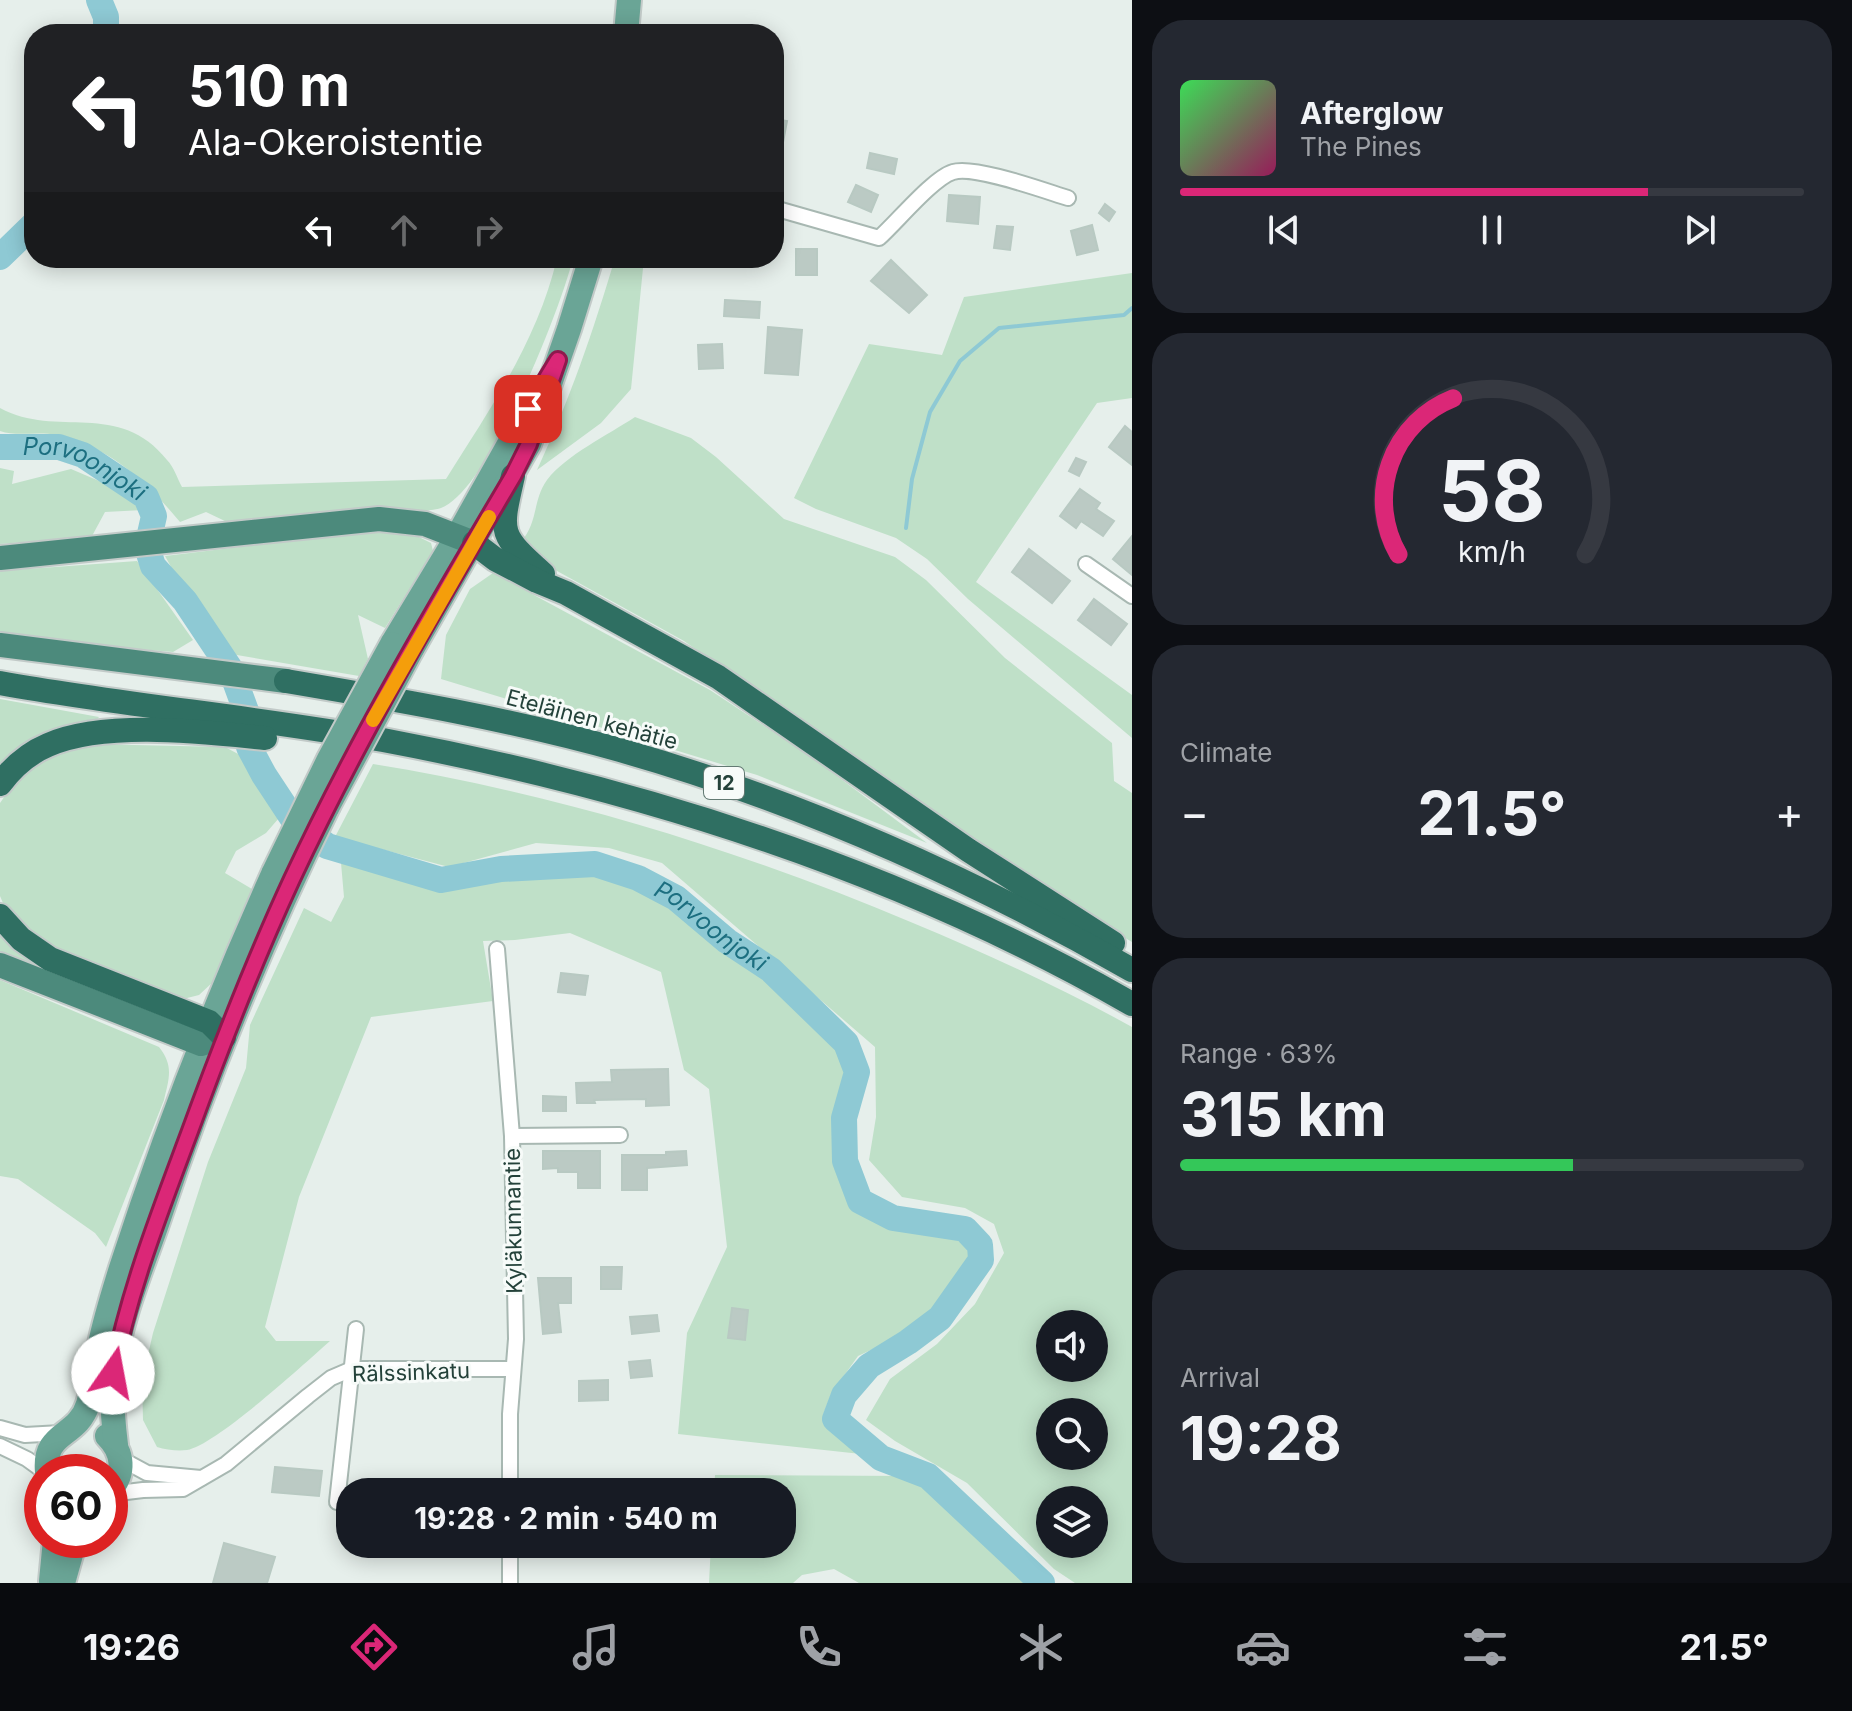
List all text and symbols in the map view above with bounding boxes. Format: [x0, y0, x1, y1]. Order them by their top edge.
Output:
text: 510 m [188, 52, 350, 120]
icon: left [56, 56, 160, 160]
text: Afterglow [1300, 95, 1444, 131]
text: Ala-Okeroistentie [188, 120, 483, 164]
text: The Pines [1300, 131, 1422, 162]
icon: left [298, 208, 342, 252]
icon: ahead [382, 208, 426, 252]
icon: right [466, 208, 510, 252]
icon: previous [1262, 208, 1306, 252]
icon: pause [1470, 208, 1514, 252]
icon: next [1678, 208, 1722, 252]
pin [494, 375, 562, 443]
icon: arrive [506, 387, 550, 431]
water label: Porvoonjoki [23, 432, 153, 508]
text: 58 [1438, 439, 1546, 540]
text: km/h [1458, 534, 1526, 569]
street label: Eteläinen kehätie [504, 684, 680, 754]
text: Climate [1180, 737, 1272, 768]
road number: 12 [704, 767, 744, 799]
text: 21.5° [1418, 777, 1566, 849]
text: − [1180, 786, 1209, 840]
text: + [1775, 786, 1804, 840]
water label: Porvoonjoki [650, 874, 774, 978]
text: Range · 63% [1180, 1038, 1338, 1069]
text: 315 km [1180, 1078, 1387, 1150]
street label: Kyläkunnantie [499, 1148, 527, 1294]
map controls [1036, 1310, 1108, 1558]
button: sound [1036, 1310, 1108, 1382]
position arrow [71, 1331, 155, 1415]
street label: Rälssinkatu [352, 1357, 470, 1387]
text: Arrival [1180, 1362, 1260, 1393]
button: search [1036, 1398, 1108, 1470]
text: 19:28 [1180, 1402, 1342, 1474]
speed limit sign: 60 [24, 1454, 128, 1558]
button: layers [1036, 1486, 1108, 1558]
text: 19:28 · 2 min · 540 m [414, 1500, 718, 1536]
icon: directions [346, 1619, 402, 1675]
icon: music [568, 1619, 624, 1675]
icon: phone [791, 1619, 847, 1675]
icon: climate [1013, 1619, 1069, 1675]
icon: car [1235, 1619, 1291, 1675]
icon: filters [1457, 1619, 1513, 1675]
text: 19:26 [83, 1625, 180, 1669]
text: 21.5° [1680, 1625, 1769, 1669]

